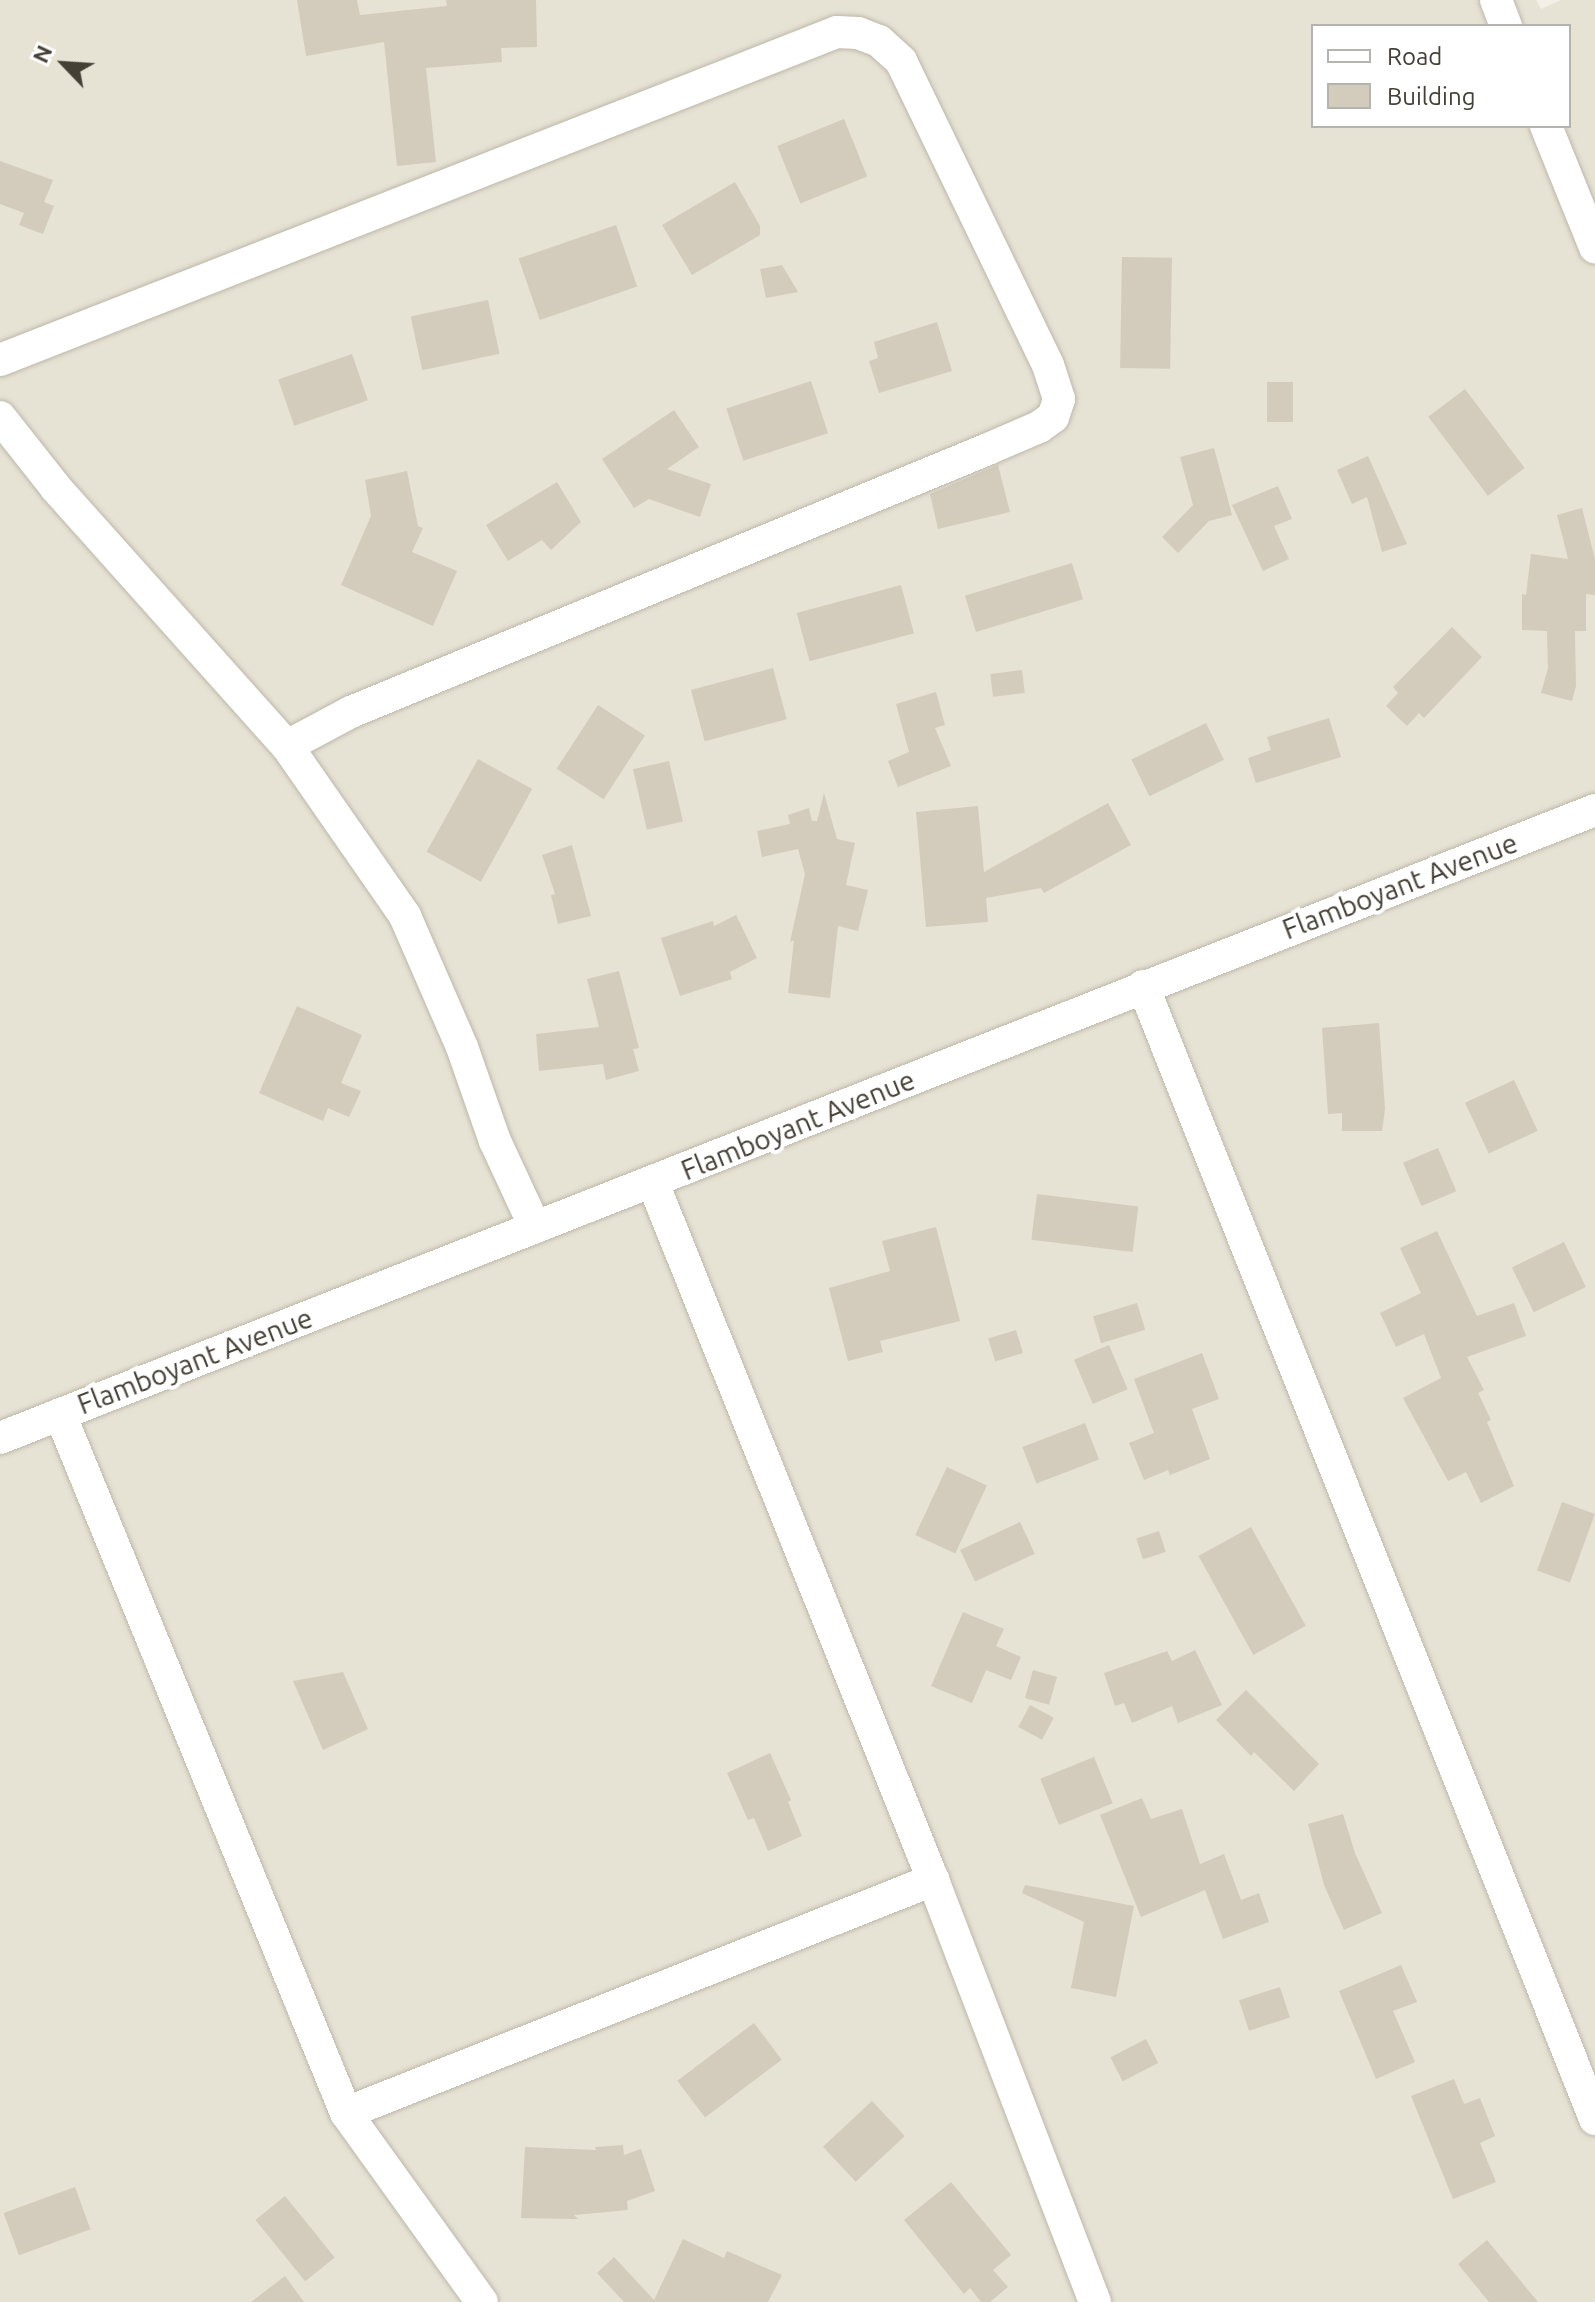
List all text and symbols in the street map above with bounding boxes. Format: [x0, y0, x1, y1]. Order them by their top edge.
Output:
north arrow [24, 24, 104, 104]
legend [1311, 24, 1571, 128]
text: N [27, 41, 57, 66]
text: Road [1387, 43, 1442, 70]
text: Building [1387, 83, 1475, 110]
street label: Flamboyant Avenue [1278, 826, 1522, 946]
street label: Flamboyant Avenue [676, 1063, 920, 1187]
street label: Flamboyant Avenue [73, 1301, 317, 1421]

